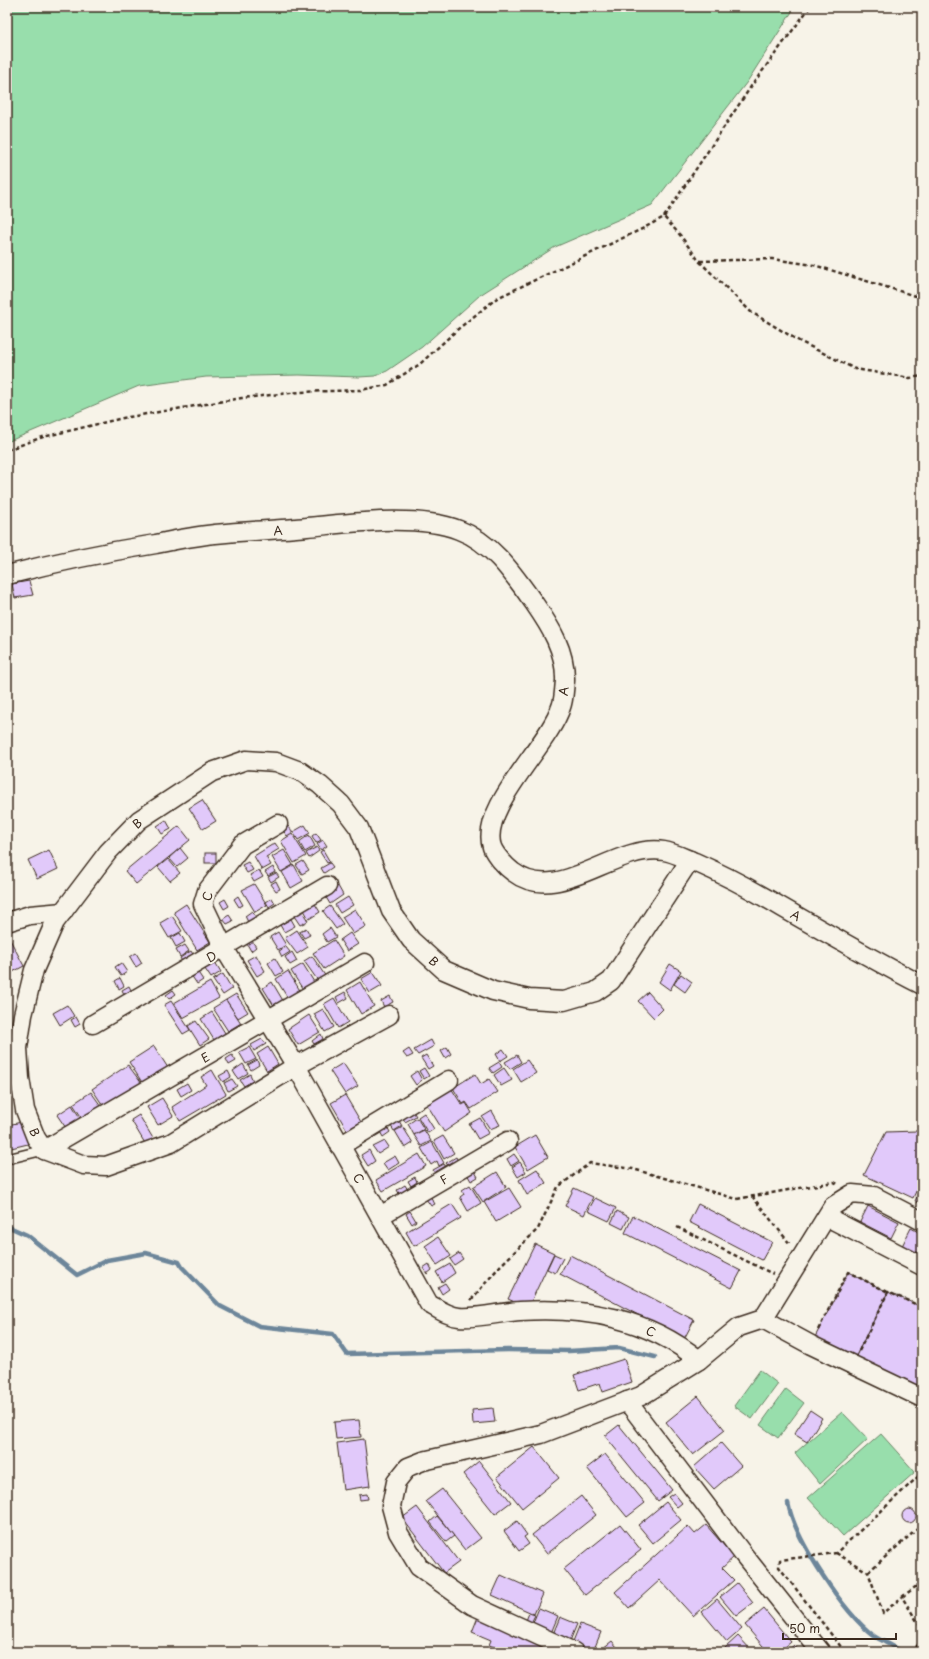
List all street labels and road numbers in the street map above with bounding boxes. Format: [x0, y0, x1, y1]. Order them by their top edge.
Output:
street label: A [273, 521, 283, 539]
street label: A [554, 685, 572, 697]
street label: B [128, 814, 146, 832]
street label: C [197, 889, 217, 903]
street label: A [788, 905, 804, 925]
street label: D [202, 946, 220, 966]
street label: B [425, 952, 443, 970]
street label: E [197, 1047, 213, 1067]
street label: B [25, 1125, 45, 1139]
street label: F [436, 1169, 452, 1189]
street label: C [349, 1170, 369, 1186]
street label: C [643, 1321, 659, 1341]

